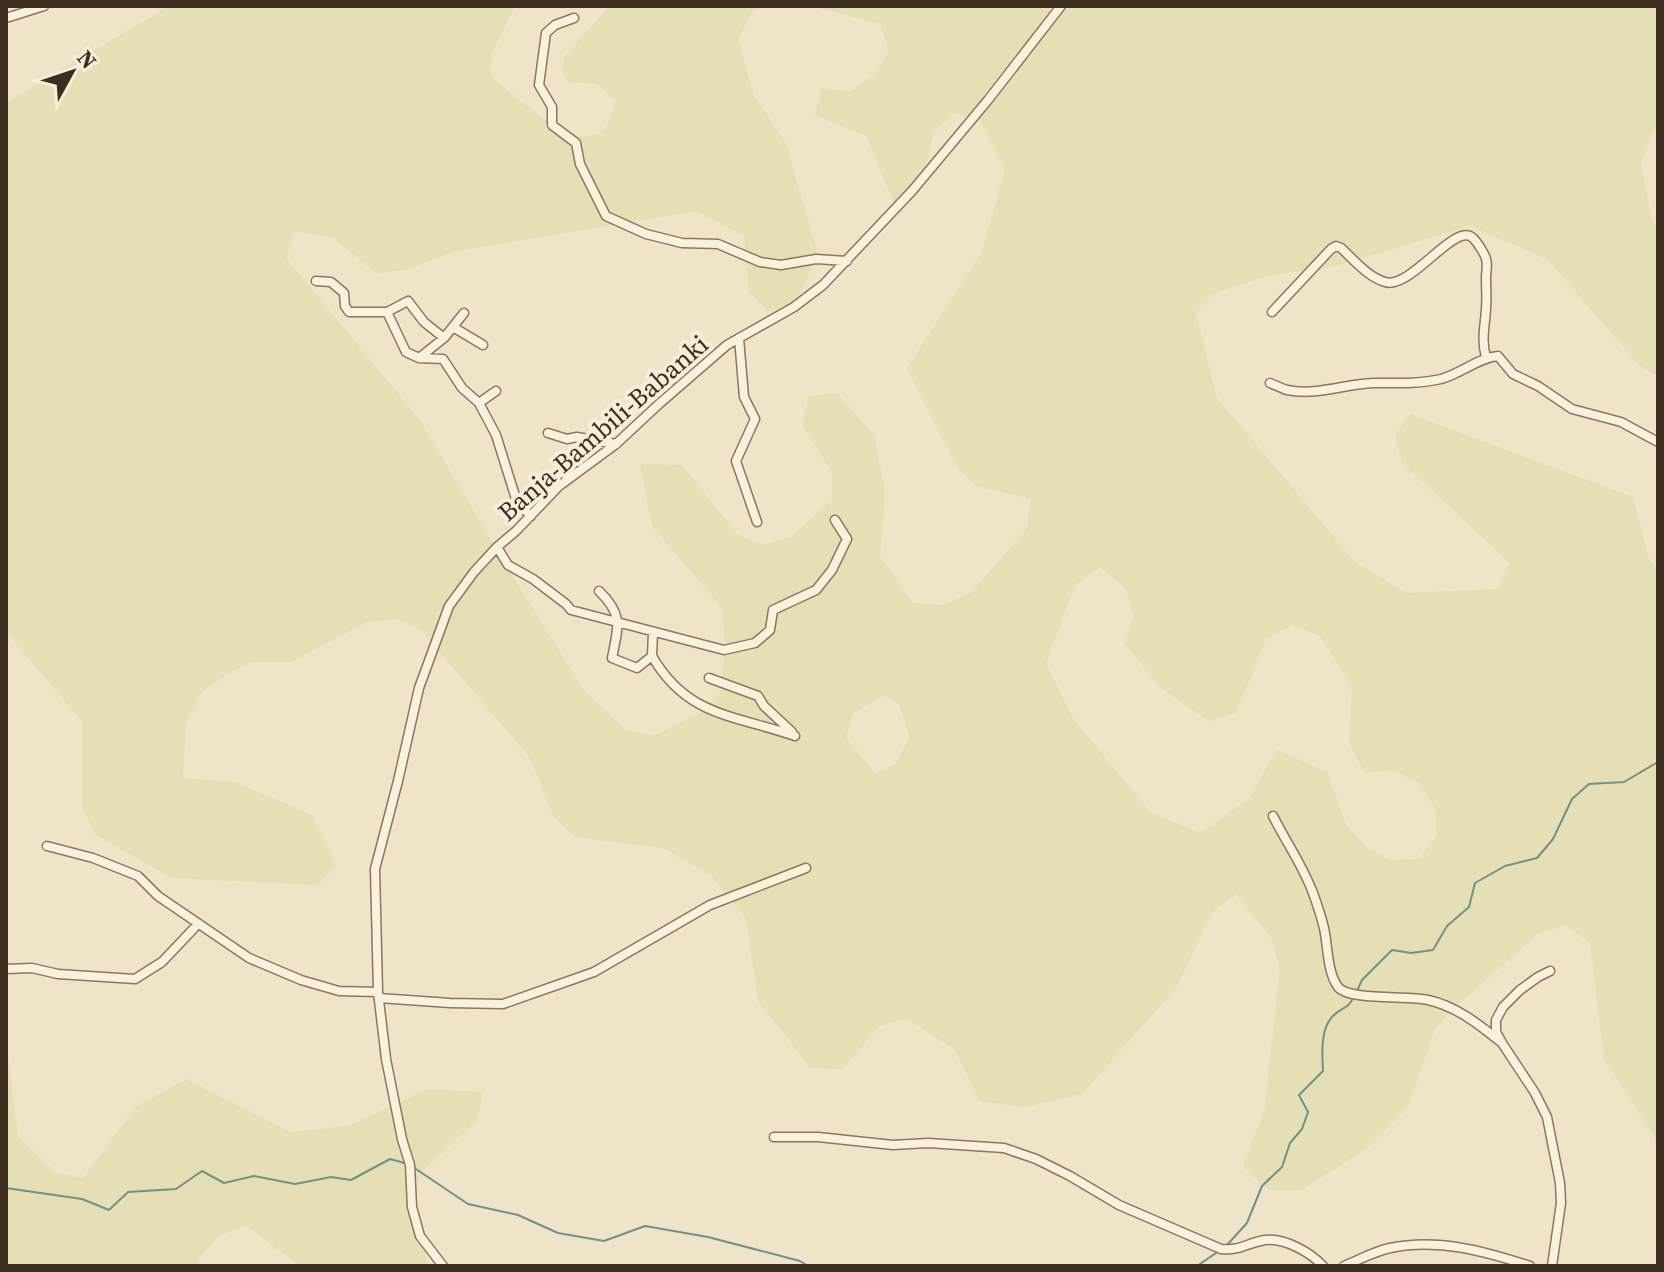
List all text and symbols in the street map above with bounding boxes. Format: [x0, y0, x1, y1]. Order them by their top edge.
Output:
north arrow [32, 32, 112, 112]
text: N [71, 43, 104, 75]
street label: Banja-Bambili-Babanki [490, 326, 716, 530]

